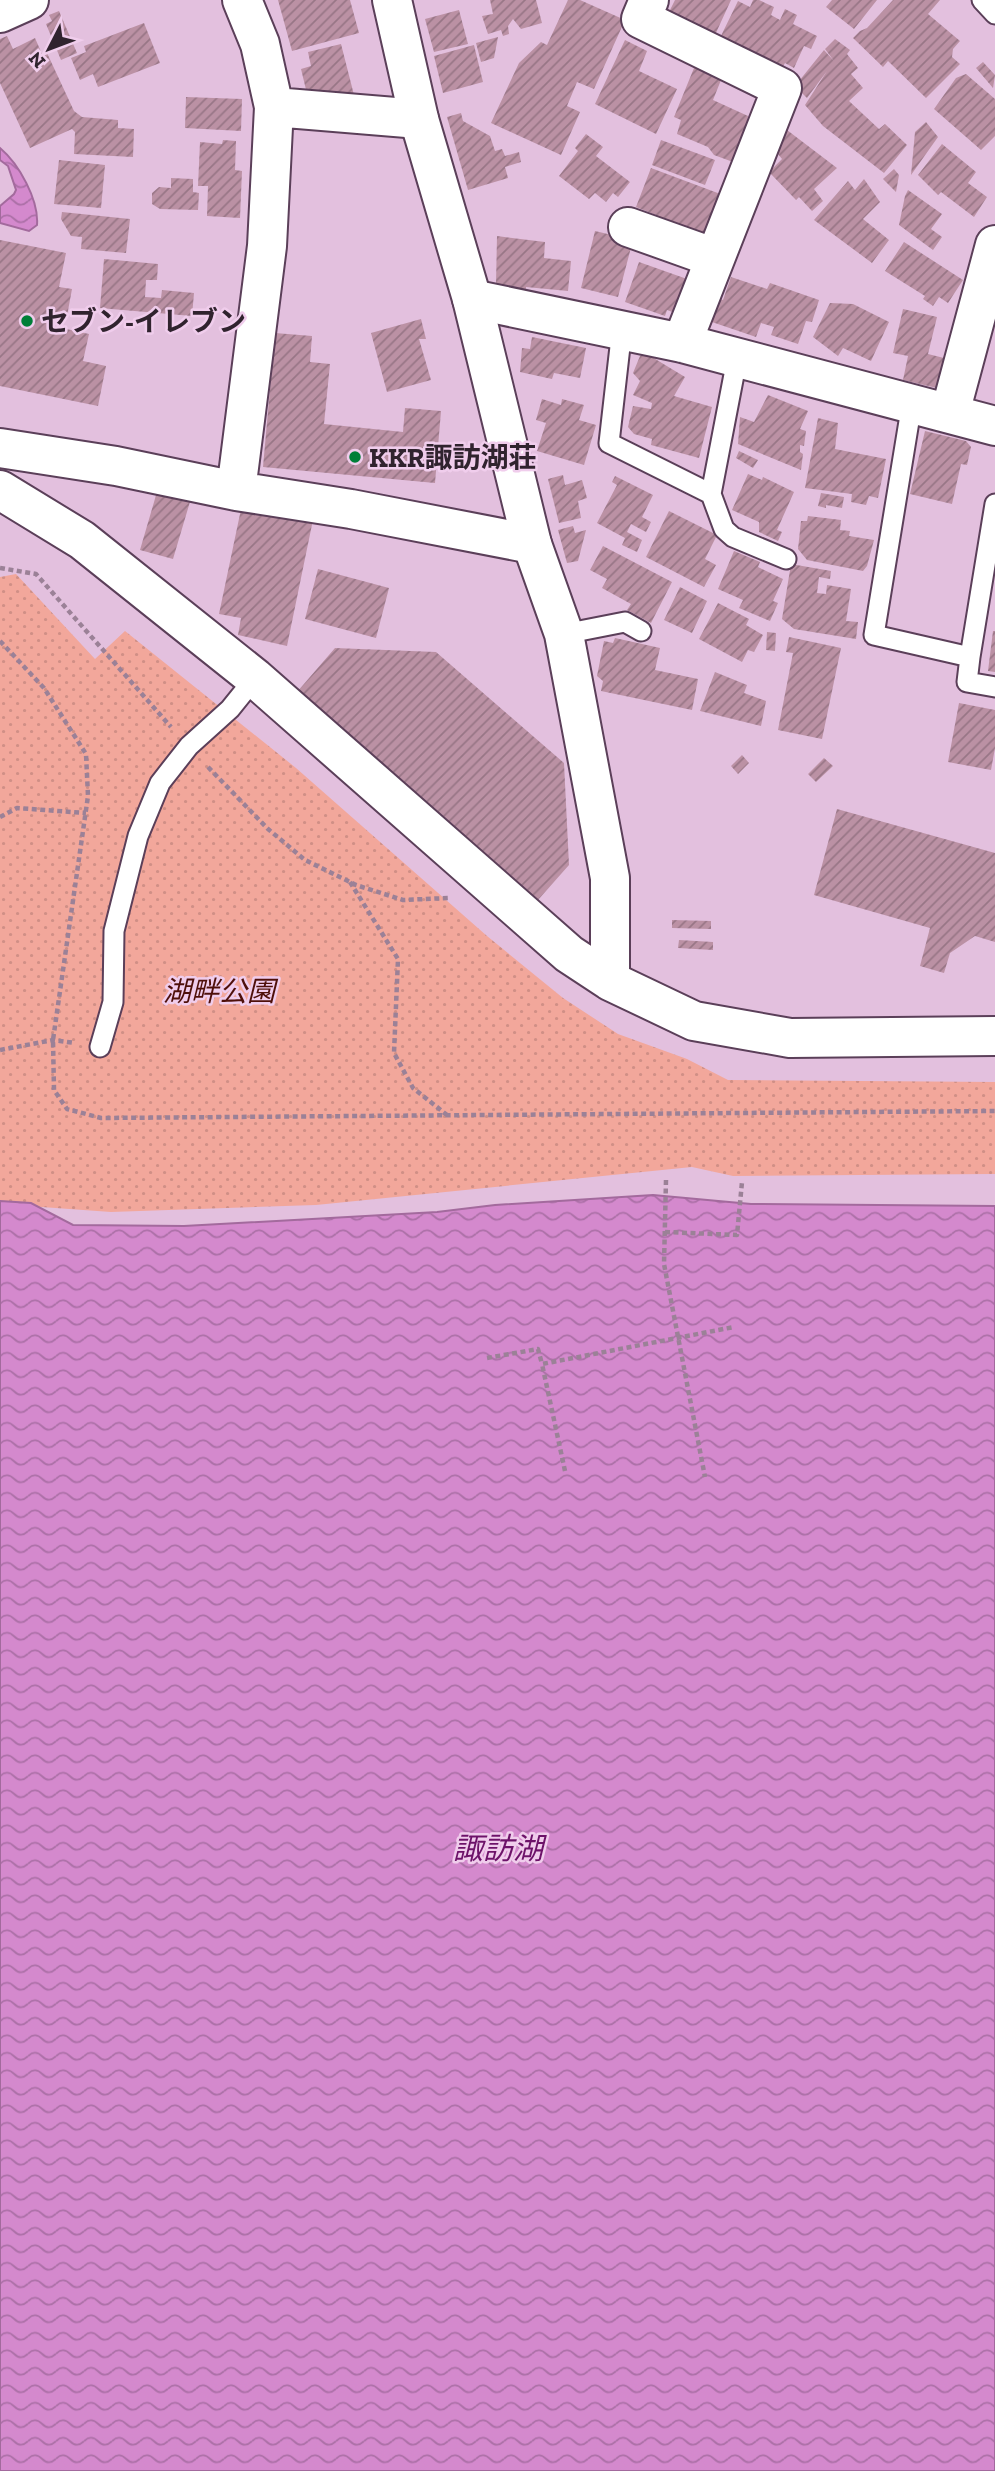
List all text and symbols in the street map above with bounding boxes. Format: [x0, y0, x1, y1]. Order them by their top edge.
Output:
north arrow [14, 14, 84, 84]
text: N [23, 47, 50, 73]
place label: セブン-イレブン [41, 305, 246, 338]
marker: セブン-イレブン [19, 313, 35, 329]
place label: KKR諏訪湖荘 [369, 441, 537, 474]
marker: KKR諏訪湖荘 [347, 449, 363, 465]
park label: 湖畔公園 [163, 975, 279, 1008]
water label: 諏訪湖 [453, 1831, 547, 1867]

